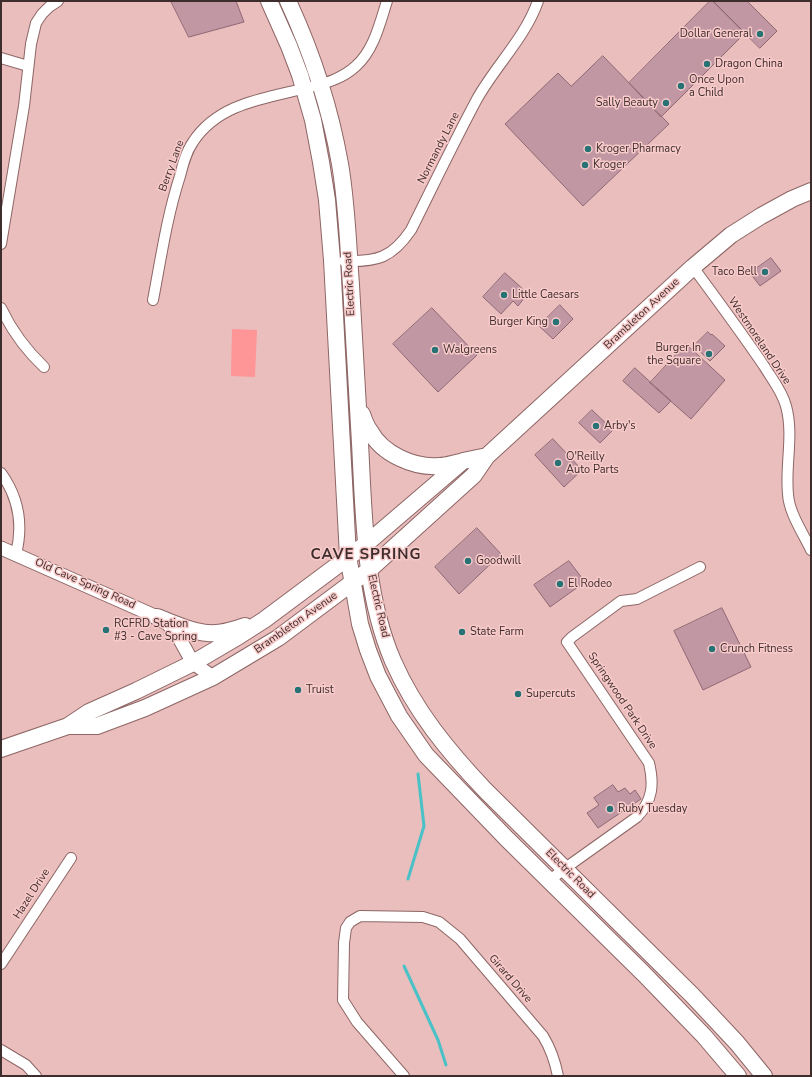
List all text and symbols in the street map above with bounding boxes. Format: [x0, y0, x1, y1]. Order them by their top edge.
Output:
place label: Dollar General [680, 27, 752, 41]
marker: Dollar General [755, 29, 765, 39]
place label: Dragon China [715, 57, 783, 71]
marker: Dragon China [702, 59, 712, 69]
place label: Once Upon a Child [689, 73, 744, 99]
marker: Once Upon a Child [676, 81, 686, 91]
place label: Sally Beauty [596, 96, 658, 110]
marker: Sally Beauty [661, 98, 671, 108]
street label: Normandy Lane [415, 110, 463, 186]
street label: Berry Lane [157, 138, 187, 194]
place label: Kroger Pharmacy [596, 142, 681, 156]
marker: Kroger Pharmacy [583, 144, 593, 154]
place label: Kroger [593, 158, 626, 172]
marker: Kroger [580, 160, 590, 170]
street label: Electric Road [342, 251, 358, 317]
place label: Taco Bell [712, 265, 757, 279]
marker: Taco Bell [760, 267, 770, 277]
street label: Brambleton Avenue [601, 276, 683, 352]
place label: Little Caesars [512, 288, 579, 302]
marker: Little Caesars [499, 290, 509, 300]
street label: Westmoreland Drive [725, 295, 793, 387]
place label: Burger King [489, 315, 548, 329]
marker: Burger King [551, 317, 561, 327]
place label: Burger In the Square [647, 341, 701, 367]
place label: Walgreens [443, 343, 497, 357]
marker: Walgreens [430, 345, 440, 355]
marker: Burger In the Square [704, 349, 714, 359]
place label: Arby's [604, 419, 636, 433]
marker: Arby's [591, 421, 601, 431]
place label: O'Reilly Auto Parts [566, 450, 619, 476]
marker: O'Reilly Auto Parts [553, 458, 563, 468]
district label: CAVE SPRING [311, 546, 421, 564]
place label: Goodwill [476, 554, 521, 568]
street label: Old Cave Spring Road [33, 556, 137, 612]
marker: Goodwill [463, 556, 473, 566]
street label: Electric Road [364, 573, 392, 639]
place label: El Rodeo [568, 577, 612, 591]
marker: El Rodeo [555, 579, 565, 589]
street label: Brambleton Avenue [252, 589, 340, 657]
place label: RCFRD Station #3 - Cave Spring [114, 617, 197, 643]
marker: RCFRD Station #3 - Cave Spring [101, 625, 111, 635]
place label: State Farm [470, 625, 524, 639]
marker: State Farm [457, 627, 467, 637]
place label: Crunch Fitness [720, 642, 793, 656]
marker: Crunch Fitness [707, 644, 717, 654]
street label: Springwood Park Drive [585, 650, 659, 752]
place label: Truist [306, 683, 334, 697]
marker: Truist [293, 685, 303, 695]
place label: Supercuts [526, 687, 575, 701]
marker: Supercuts [513, 689, 523, 699]
place label: Ruby Tuesday [618, 802, 687, 816]
marker: Ruby Tuesday [605, 804, 615, 814]
street label: Electric Road [543, 847, 597, 901]
street label: Hazel Drive [11, 866, 53, 922]
street label: Girard Drive [486, 952, 534, 1006]

